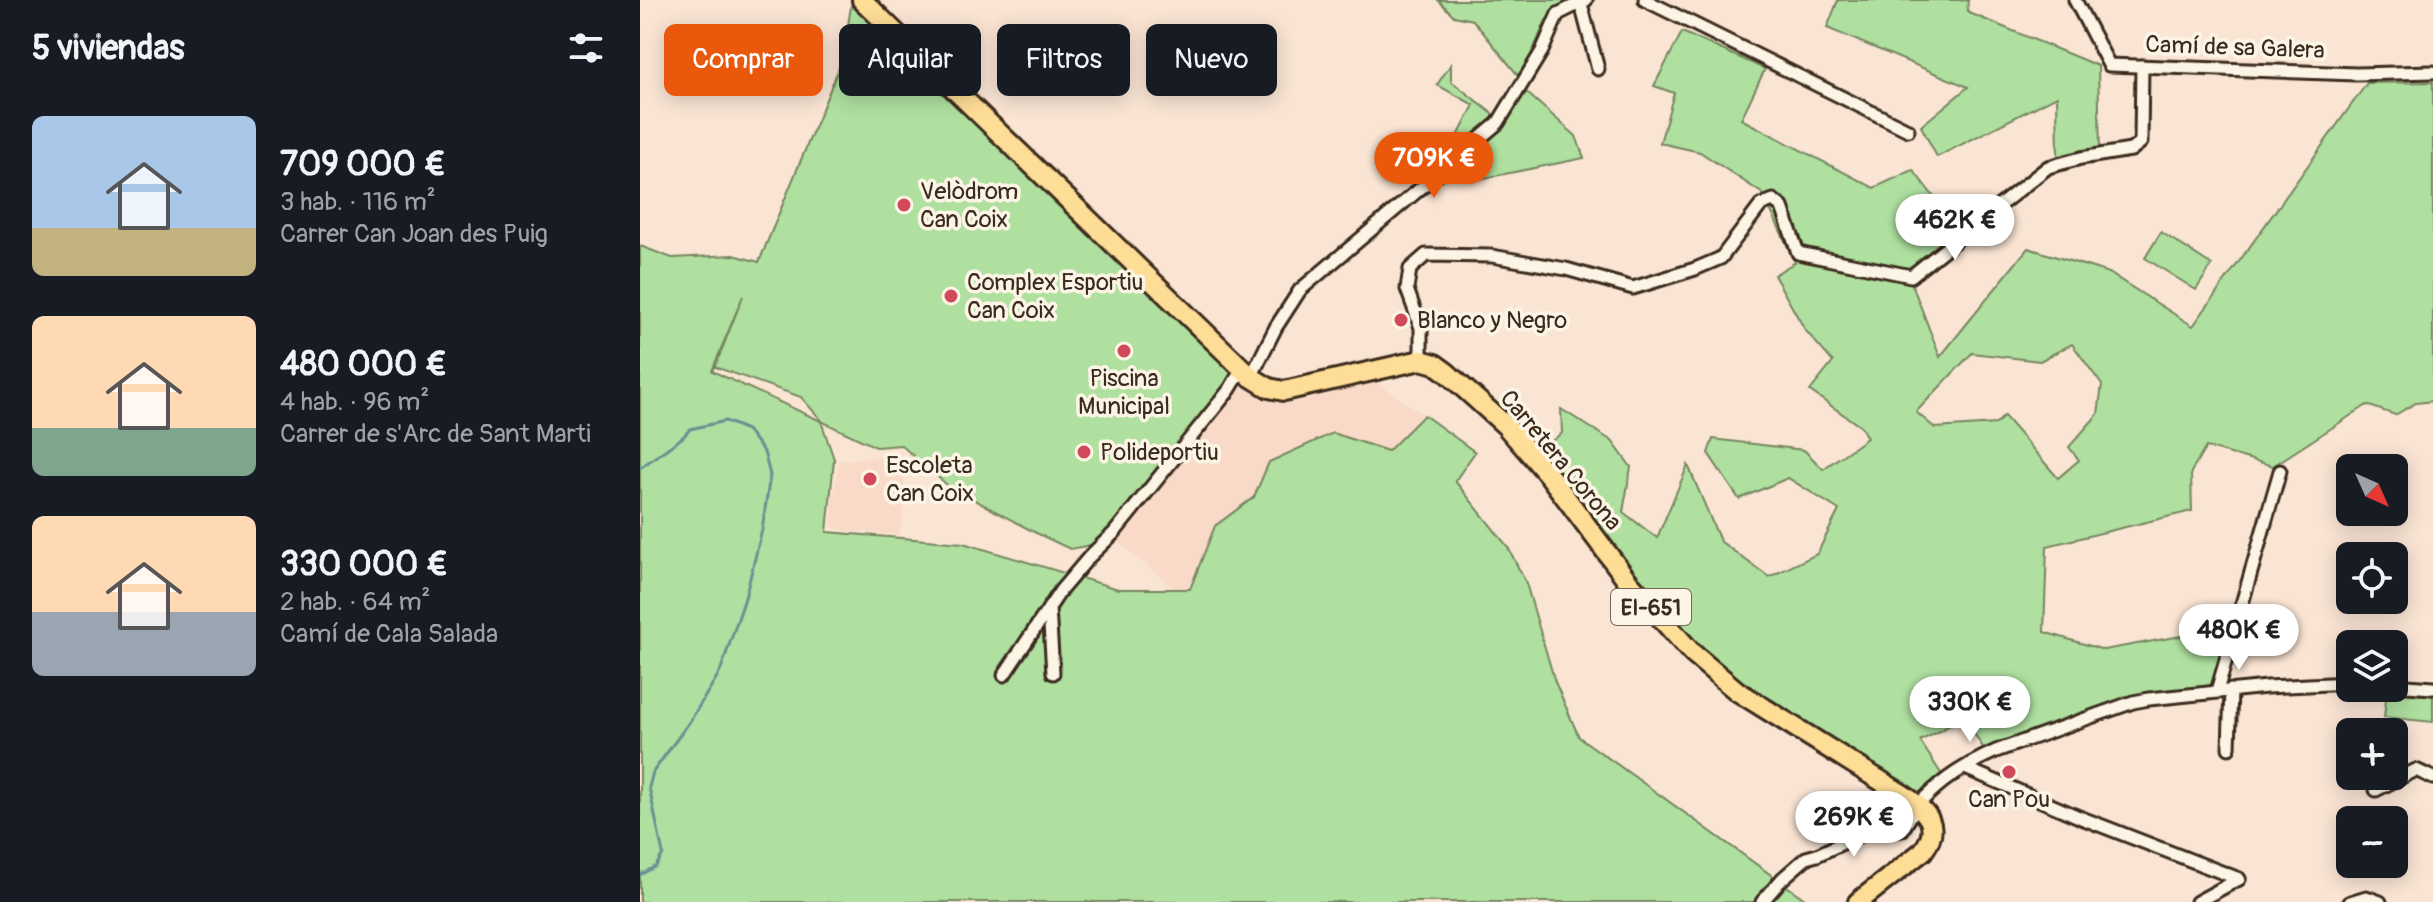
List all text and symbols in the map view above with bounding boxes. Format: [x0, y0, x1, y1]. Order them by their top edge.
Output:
chip: Comprar [664, 24, 823, 96]
chip: Alquilar [839, 24, 981, 96]
chip: Filtros [997, 24, 1130, 96]
chip: Nuevo [1146, 24, 1277, 96]
icon: filters [564, 26, 608, 70]
text: 5 viviendas [32, 27, 185, 70]
street label: Camí de sa Galera [2145, 30, 2325, 65]
pin: 709K € [1369, 132, 1499, 200]
text: 709K € [1392, 142, 1476, 174]
text: 709 000 € [280, 143, 446, 186]
icon: home [96, 148, 192, 244]
place label: Velòdrom Can Coix [920, 177, 1018, 234]
text: 3 hab. · 116 m² [280, 186, 436, 218]
pin: 462K € [1890, 194, 2020, 262]
marker: Velòdrom Can Coix [895, 196, 913, 214]
text: 462K € [1913, 204, 1997, 236]
text: Carrer Can Joan des Puig [280, 218, 548, 250]
place label: Complex Esportiu Can Coix [967, 268, 1143, 325]
marker: Complex Esportiu Can Coix [942, 287, 960, 305]
place label: Blanco y Negro [1417, 306, 1567, 335]
marker: Blanco y Negro [1392, 311, 1410, 329]
marker: Piscina Municipal [1115, 342, 1133, 360]
text: 480 000 € [280, 343, 447, 386]
icon: home [96, 348, 192, 444]
place label: Piscina Municipal [1078, 364, 1170, 421]
street label: Carretera Corona [1494, 384, 1628, 536]
text: 4 hab. · 96 m² [280, 386, 429, 418]
text: Carrer de s'Arc de Sant Marti [280, 418, 591, 450]
place label: Polideportiu [1100, 438, 1219, 467]
marker: Polideportiu [1075, 443, 1093, 461]
place label: Escoleta Can Coix [886, 451, 974, 508]
north arrow [2336, 454, 2408, 526]
map controls [2336, 454, 2408, 878]
marker: Escoleta Can Coix [861, 470, 879, 488]
button: locate [2336, 542, 2408, 614]
text: 330 000 € [280, 543, 448, 586]
icon: home [96, 548, 192, 644]
text: 2 hab. · 64 m² [280, 586, 430, 618]
road number: EI-651 [1611, 589, 1691, 625]
pin: 480K € [2174, 604, 2304, 672]
text: 480K € [2197, 614, 2281, 646]
text: Camí de Cala Salada [280, 618, 498, 650]
button: layers [2336, 630, 2408, 702]
pin: 330K € [1905, 676, 2035, 744]
text: 330K € [1927, 686, 2013, 718]
button: + [2336, 718, 2408, 790]
marker: Can Pou [2000, 763, 2018, 781]
place label: Can Pou [1968, 785, 2050, 814]
pin: 269K € [1789, 791, 1919, 859]
text: 269K € [1813, 801, 1895, 833]
button: − [2336, 806, 2408, 878]

